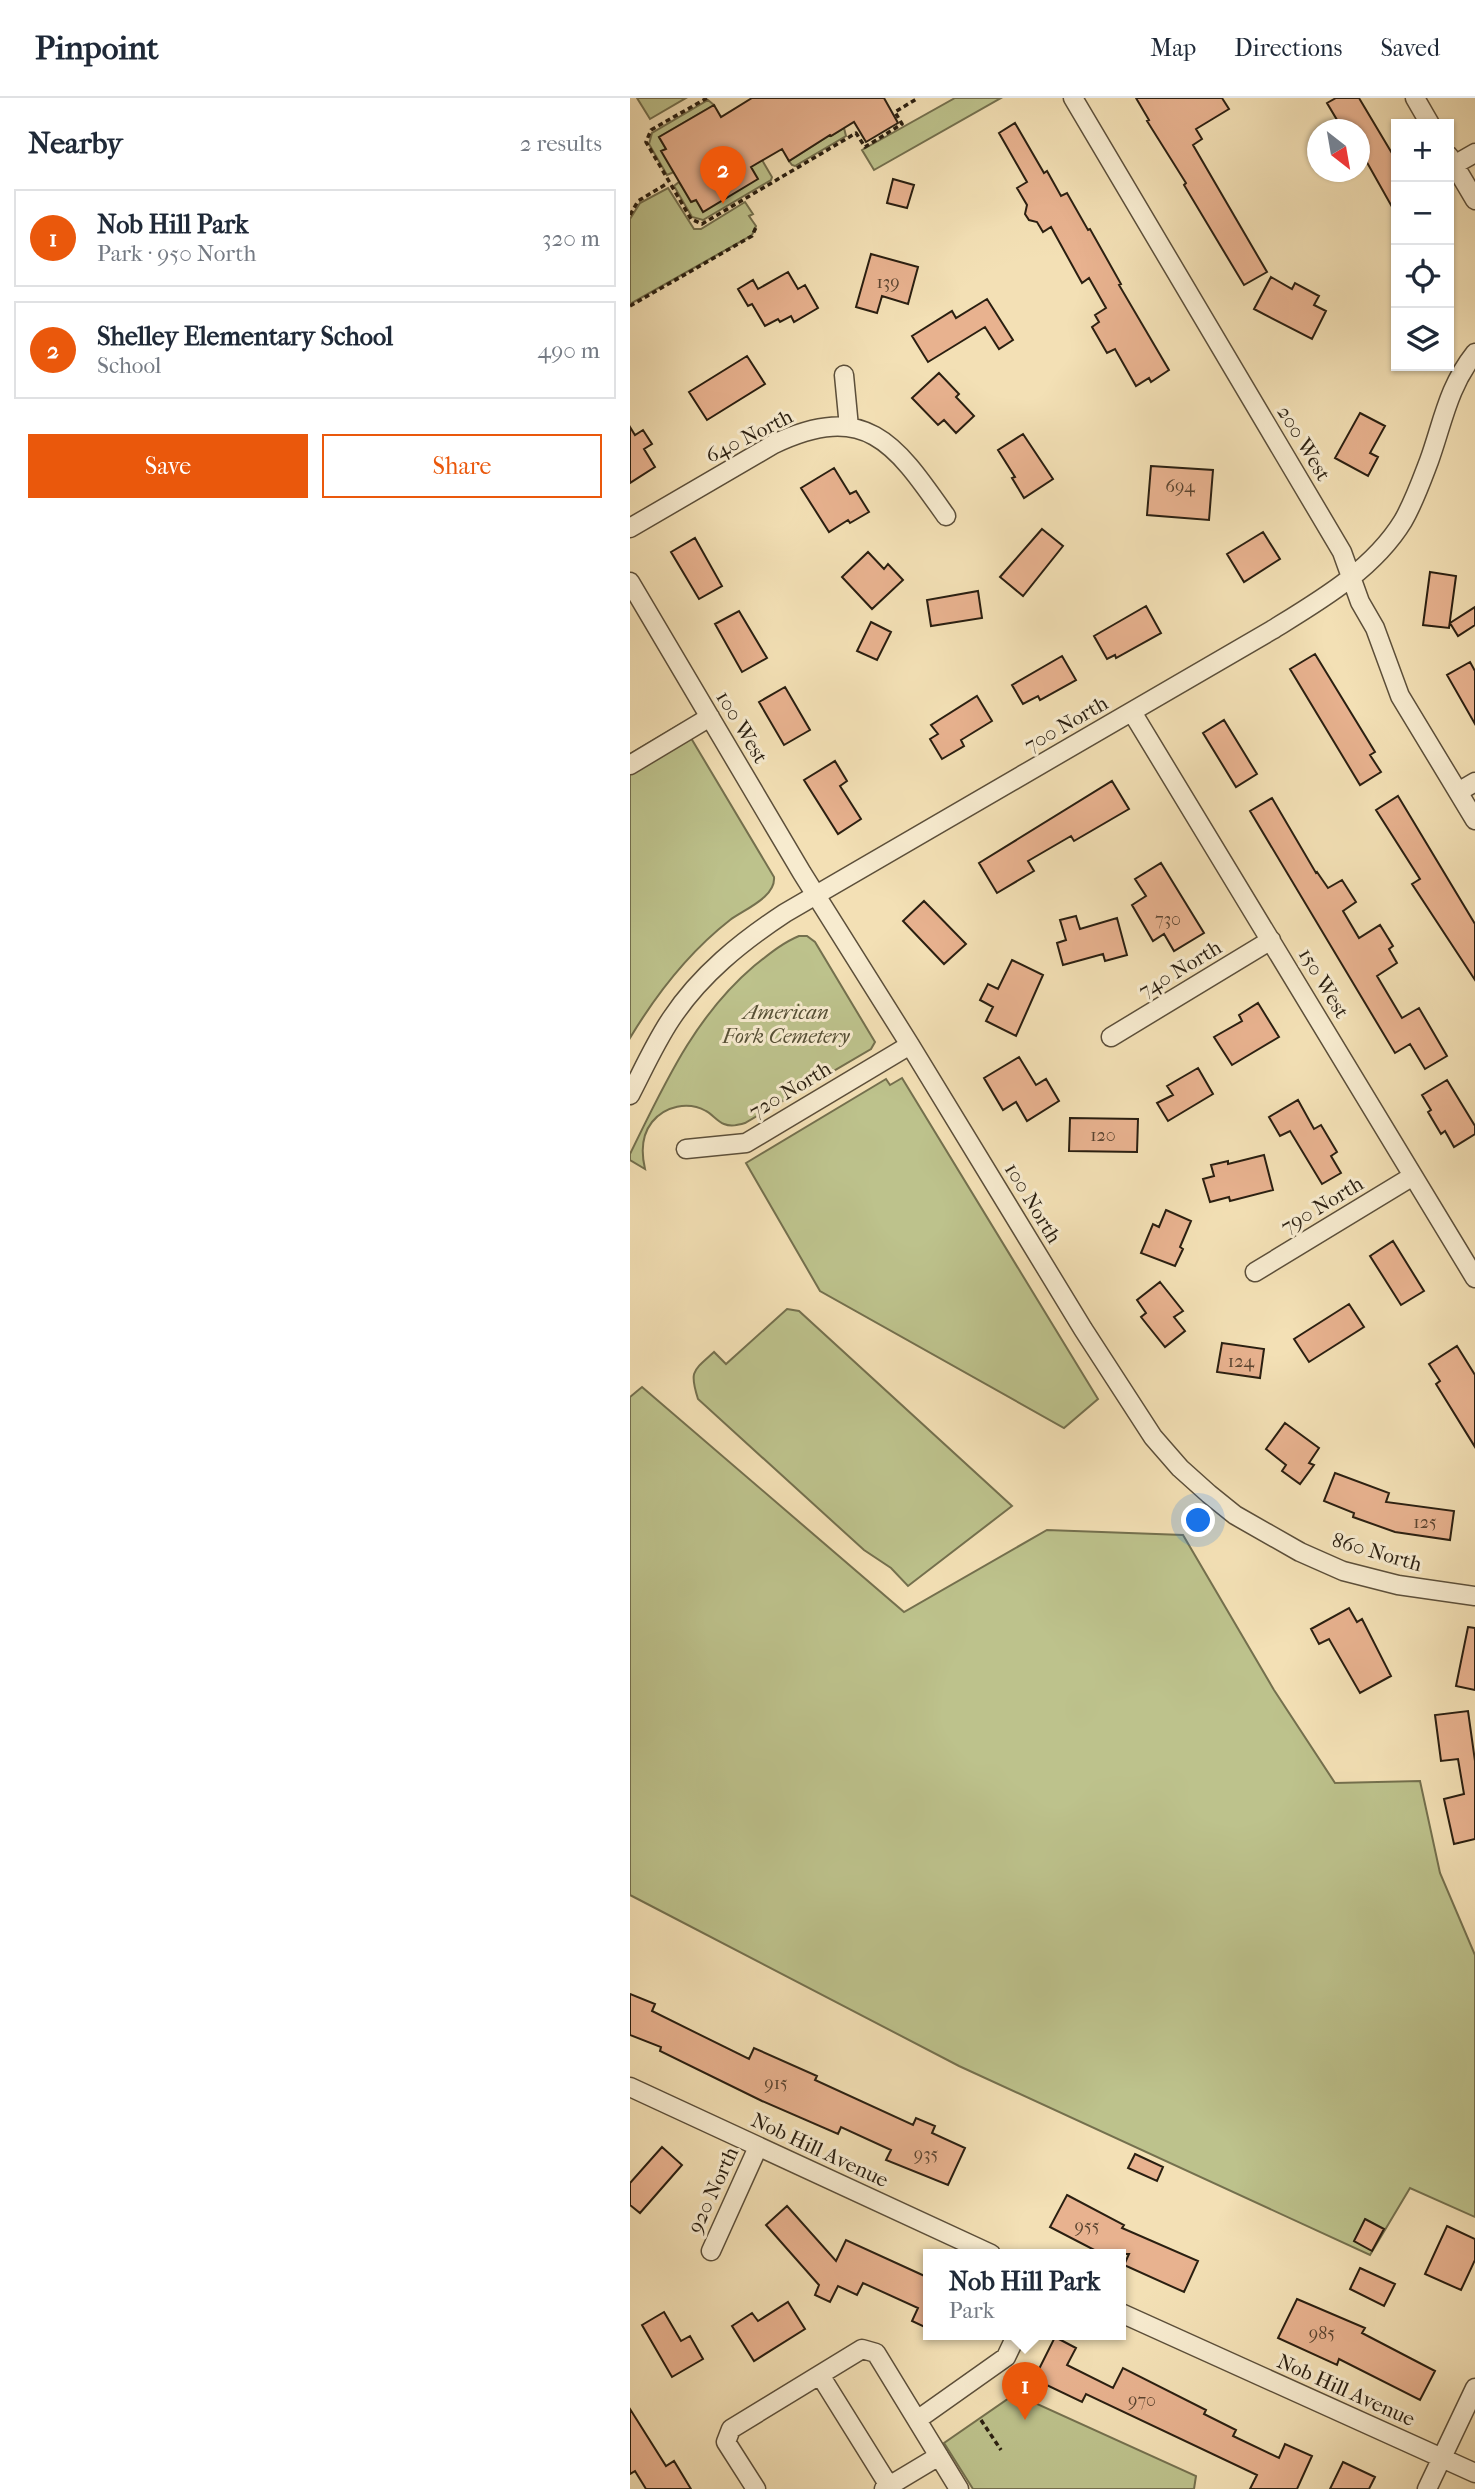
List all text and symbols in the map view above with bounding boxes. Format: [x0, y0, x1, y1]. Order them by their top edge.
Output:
text: Pinpoint [35, 29, 159, 68]
text: Map [1150, 34, 1196, 62]
text: Directions [1234, 34, 1342, 62]
text: Saved [1380, 34, 1440, 62]
north arrow [1307, 119, 1370, 182]
map controls [1391, 119, 1454, 371]
button: + [1391, 119, 1454, 182]
text: Nearby [28, 126, 123, 161]
text: 2 results [520, 130, 602, 157]
pin: 2 [700, 146, 746, 204]
button: − [1391, 182, 1454, 245]
text: Nob Hill Park [97, 209, 248, 240]
text: 1 [49, 225, 57, 252]
text: 320 m [542, 225, 600, 252]
text: Park · 950 North [97, 240, 256, 267]
button: locate [1391, 245, 1454, 308]
house number: 139 [876, 272, 900, 293]
button: layers [1391, 308, 1454, 371]
text: Shelley Elementary School [97, 321, 393, 352]
text: 2 [47, 337, 59, 364]
text: 490 m [538, 337, 600, 364]
text: School [97, 352, 161, 379]
street label: 200 West [1272, 401, 1336, 485]
street label: 640 North [702, 404, 797, 468]
button: Save [28, 434, 308, 498]
button: Share [322, 434, 602, 498]
house number: 694 [1165, 476, 1195, 497]
street label: 100 West [711, 687, 773, 768]
street label: 700 North [1020, 690, 1112, 757]
house number: 730 [1155, 909, 1181, 930]
street label: 740 North [1134, 935, 1226, 1003]
street label: 150 West [1294, 944, 1354, 1023]
park label: American Fork Cemetery [721, 1000, 851, 1048]
street label: 720 North [745, 1056, 835, 1124]
house number: 120 [1090, 1125, 1116, 1146]
street label: 100 North [1000, 1158, 1066, 1248]
street label: 790 North [1277, 1171, 1368, 1239]
house number: 124 [1228, 1351, 1255, 1372]
your location [1181, 1503, 1215, 1537]
house number: 125 [1413, 1512, 1437, 1533]
street label: 860 North [1329, 1528, 1425, 1576]
house number: 915 [764, 2073, 788, 2094]
street label: Nob Hill Avenue [748, 2108, 892, 2192]
street label: 920 North [683, 2143, 743, 2237]
house number: 935 [914, 2144, 939, 2165]
house number: 955 [1075, 2216, 1100, 2237]
popup [923, 2249, 1126, 2340]
text: Nob Hill Park [949, 2266, 1100, 2297]
text: Park [949, 2297, 995, 2324]
house number: 985 [1309, 2323, 1335, 2344]
street label: Nob Hill Avenue [1273, 2349, 1419, 2431]
pin: 1 [1002, 2362, 1048, 2420]
house number: 970 [1128, 2390, 1156, 2411]

